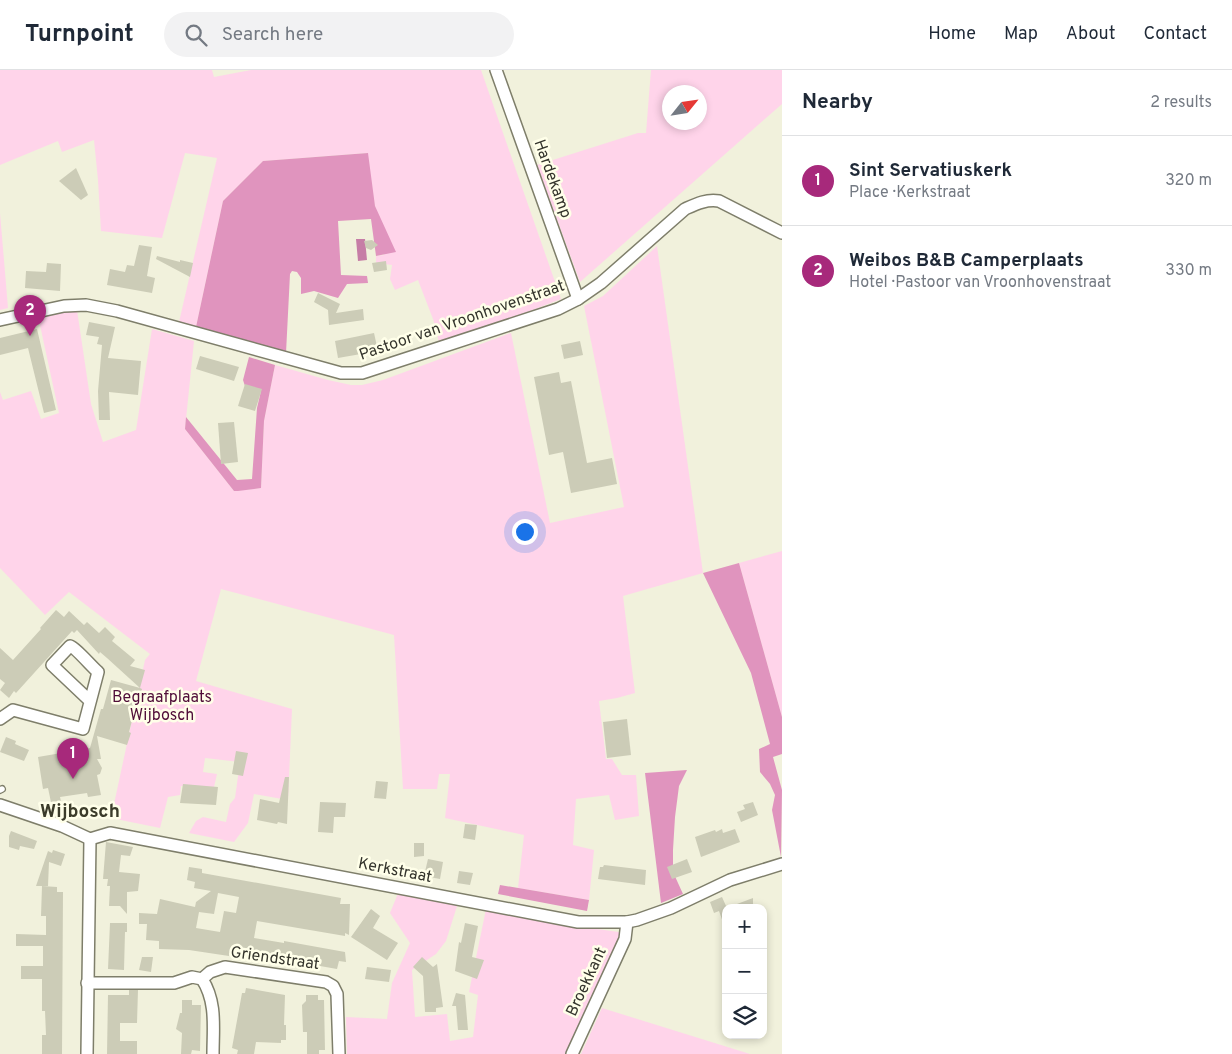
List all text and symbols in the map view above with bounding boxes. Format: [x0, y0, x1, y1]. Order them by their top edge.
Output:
search box [164, 12, 514, 57]
text: Turnpoint [25, 20, 134, 50]
icon: search [182, 21, 210, 49]
text: Search here [222, 23, 323, 47]
text: Home [928, 23, 976, 46]
text: Map [1004, 23, 1038, 46]
text: About [1066, 23, 1115, 46]
text: Contact [1143, 23, 1207, 46]
north arrow [662, 85, 707, 130]
text: Nearby [802, 89, 873, 116]
text: 2 results [1150, 93, 1212, 113]
street label: Hardekamp [529, 137, 575, 221]
text: Sint Servatiuskerk [849, 159, 1012, 183]
text: 1 [815, 171, 821, 191]
text: 320 m [1165, 171, 1212, 191]
text: Place · Kerkstraat [849, 183, 971, 203]
text: Weibos B&B Camperplaats [849, 249, 1084, 273]
text: 2 [813, 261, 823, 281]
text: 330 m [1165, 261, 1212, 281]
text: Hotel · Pastoor van Vroonhovenstraat [849, 273, 1111, 293]
street label: Pastoor van Vroonhovenstraat [357, 276, 567, 366]
pin: 2 [14, 295, 46, 336]
your location [512, 519, 538, 545]
park label: Begraafplaats Wijbosch [112, 688, 212, 726]
pin: 1 [57, 738, 89, 779]
district label: Wijbosch [40, 800, 120, 824]
street label: Kerkstraat [356, 854, 434, 888]
map controls [722, 904, 767, 1039]
button: + [722, 904, 767, 949]
street label: Griendstraat [229, 943, 321, 975]
street label: Broekkant [562, 944, 612, 1020]
button: − [722, 949, 767, 994]
button: layers [722, 994, 767, 1039]

